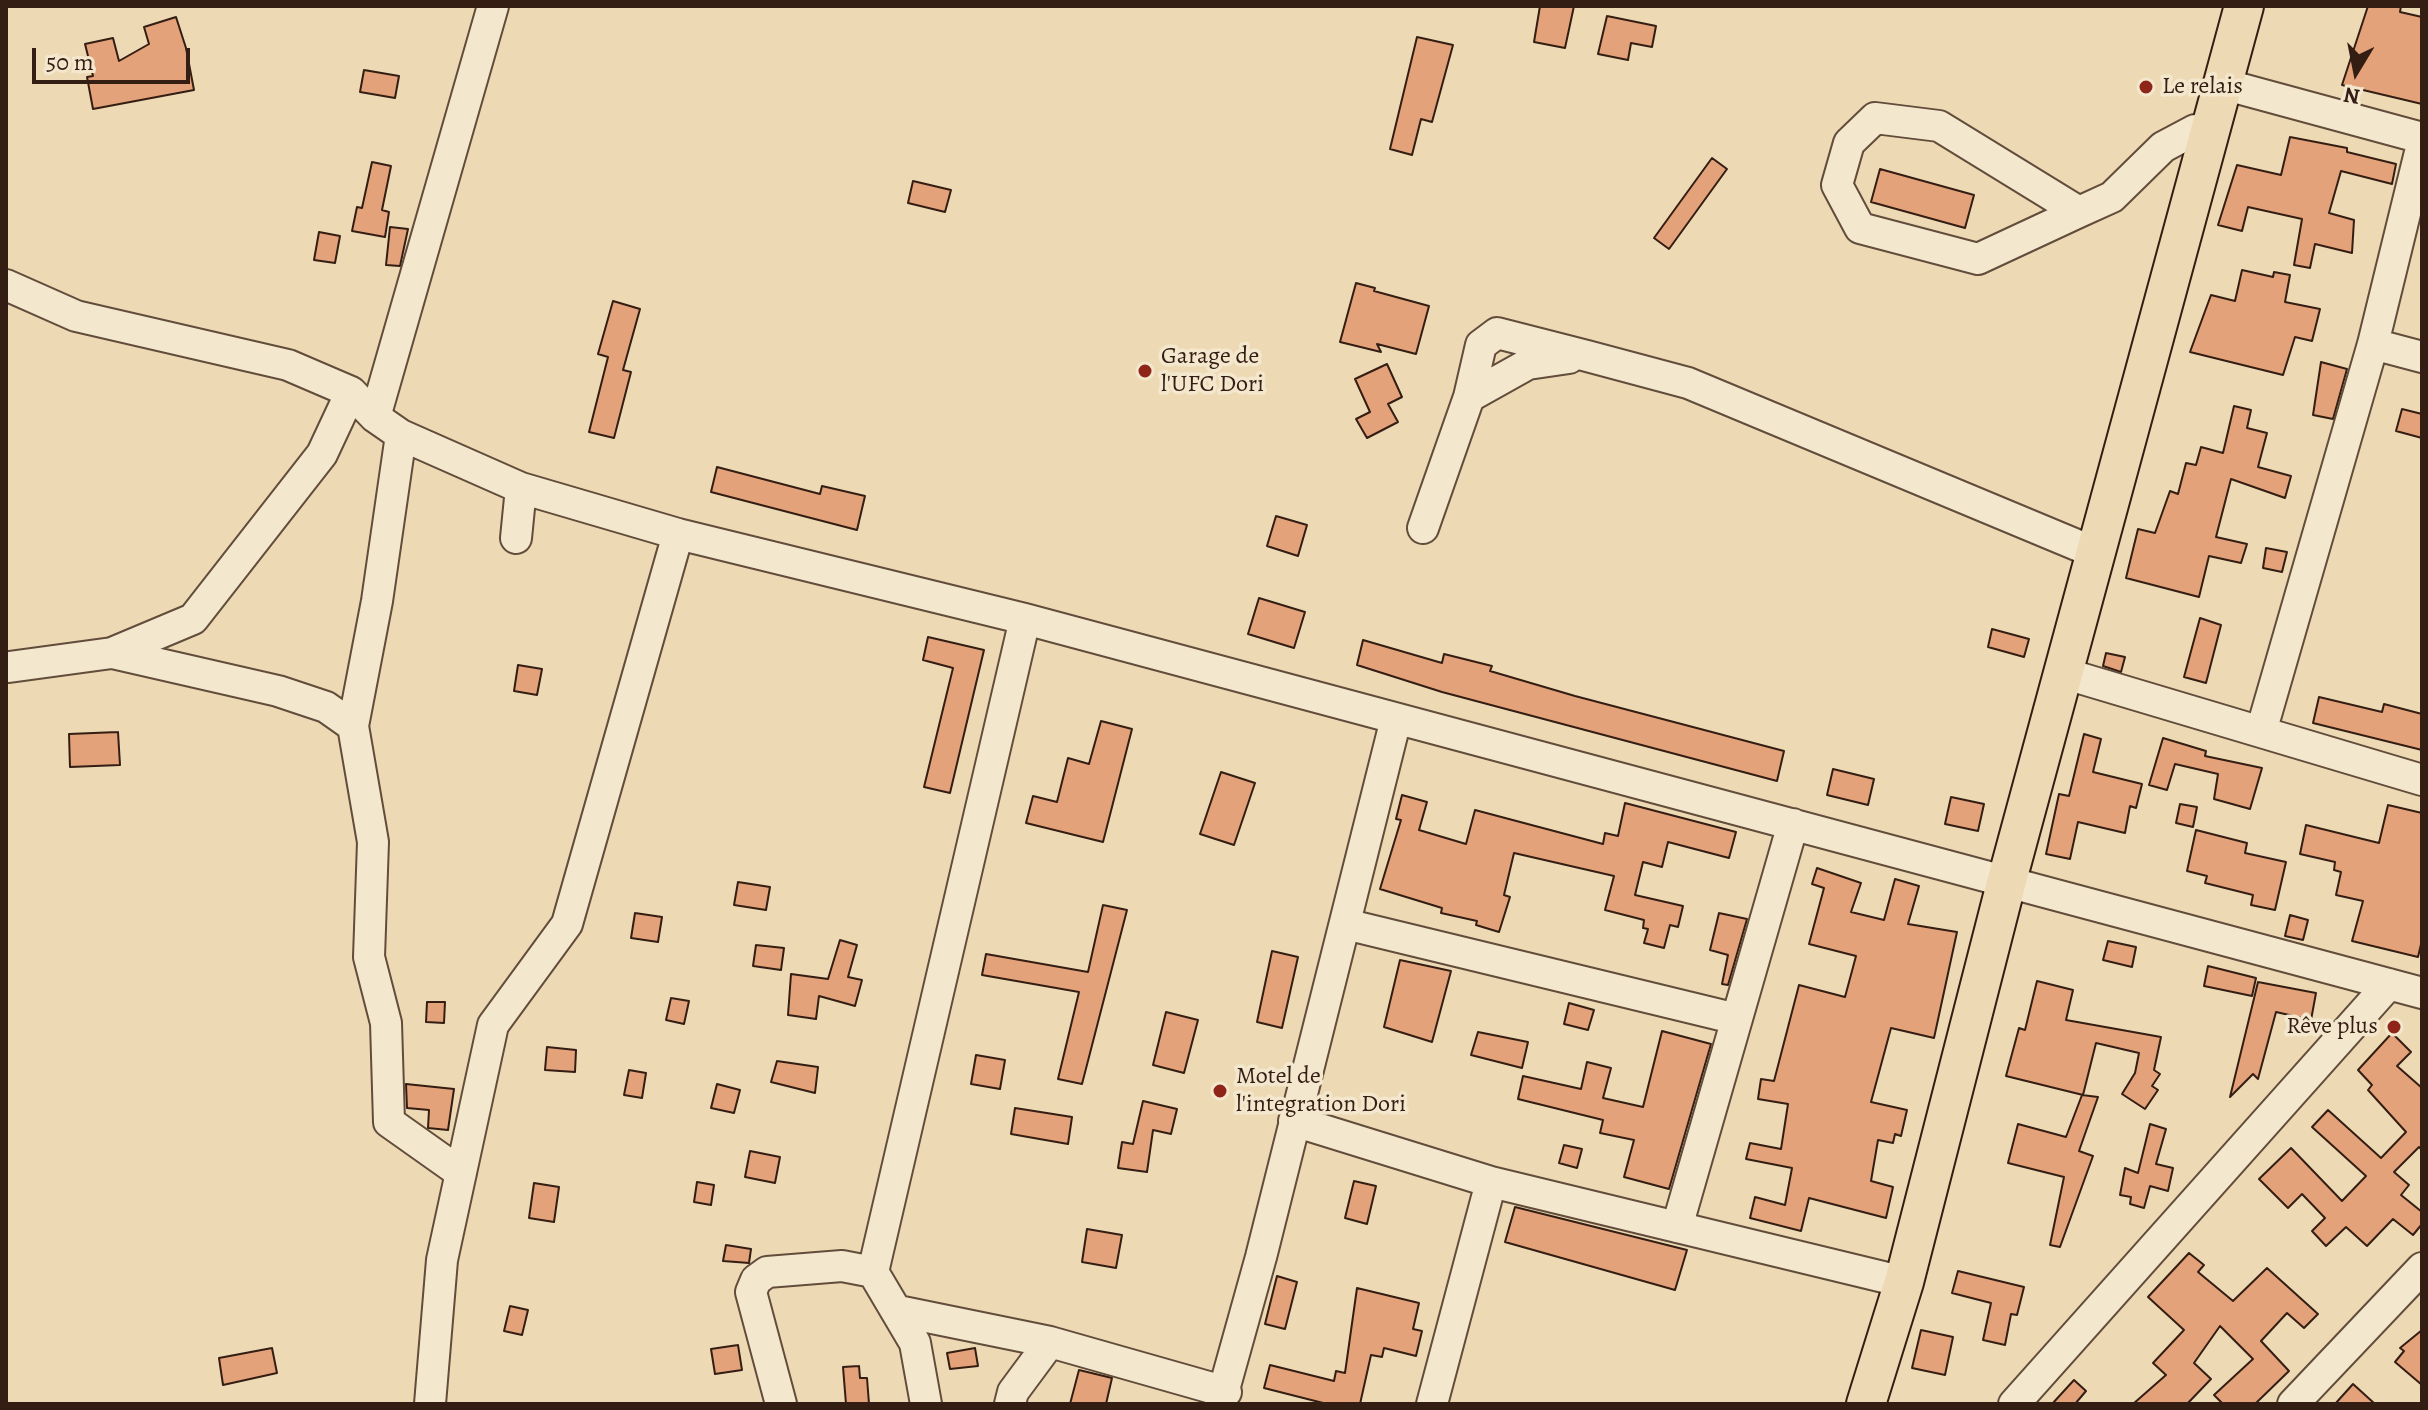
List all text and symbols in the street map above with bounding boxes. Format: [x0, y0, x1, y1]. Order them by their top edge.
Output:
scale bar [36, 32, 194, 82]
north arrow [2316, 32, 2396, 112]
text: 50 m [46, 46, 94, 78]
place label: Le relais [2162, 73, 2243, 101]
marker: Le relais [2137, 78, 2155, 96]
text: N [2341, 79, 2362, 112]
place label: Garage de l'UFC Dori [1161, 343, 1264, 399]
marker: Garage de l'UFC Dori [1136, 362, 1154, 380]
place label: Rêve plus [2286, 1013, 2378, 1041]
marker: Rêve plus [2385, 1018, 2403, 1036]
place label: Motel de l'integration Dori [1236, 1063, 1406, 1119]
marker: Motel de l'integration Dori [1211, 1082, 1229, 1100]

